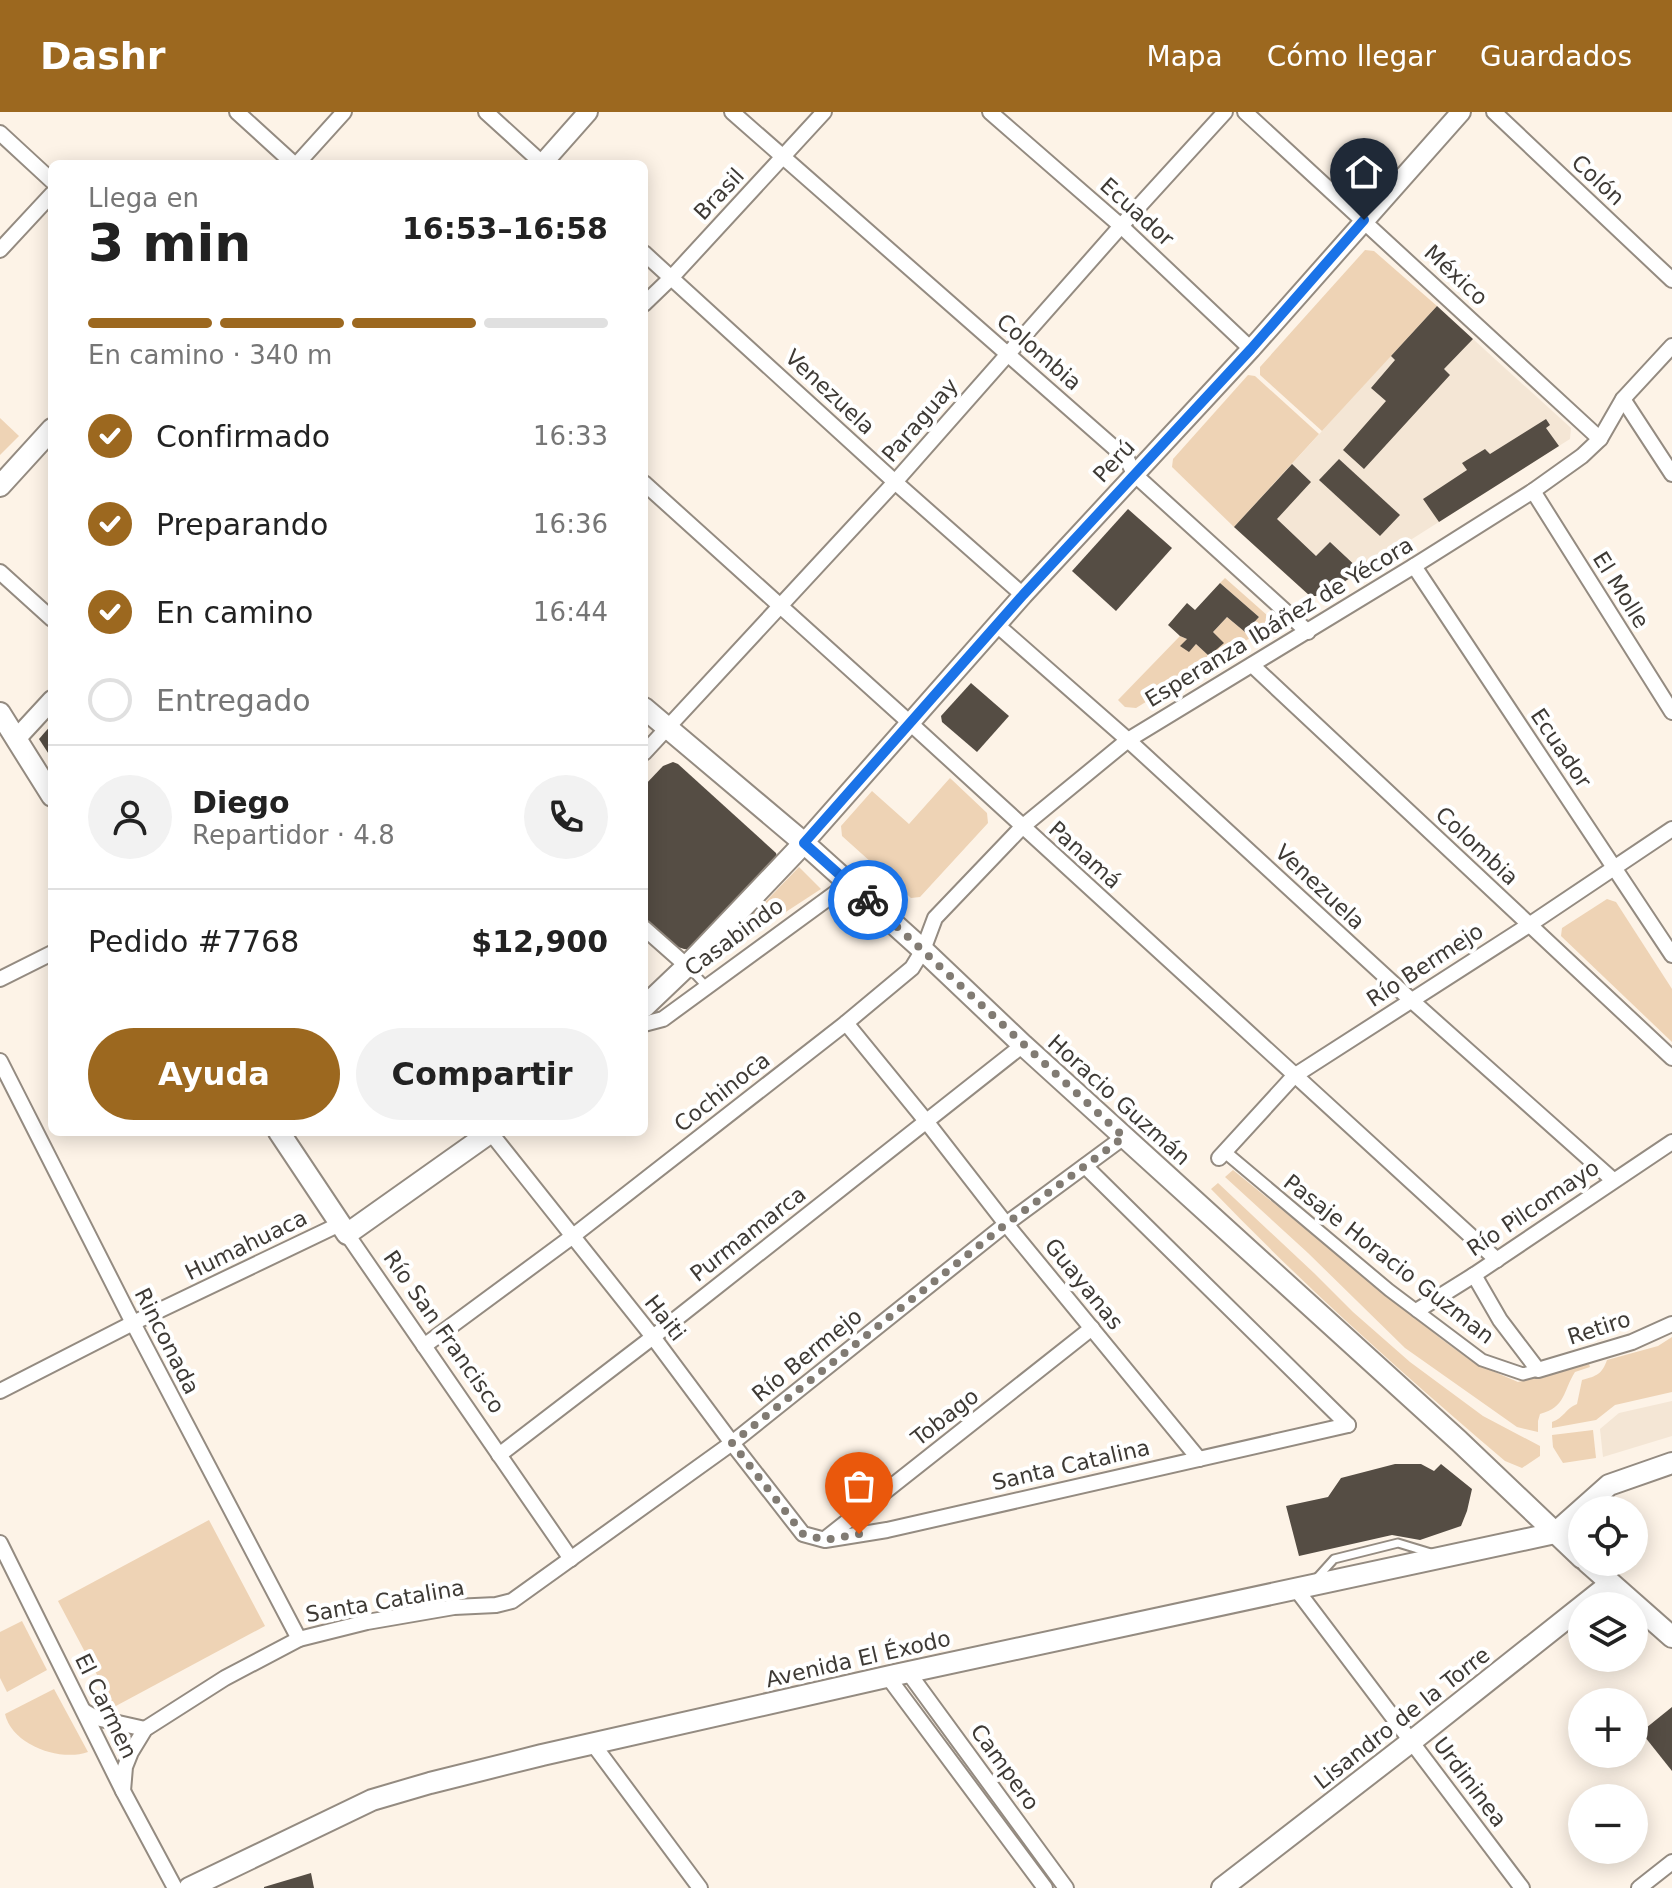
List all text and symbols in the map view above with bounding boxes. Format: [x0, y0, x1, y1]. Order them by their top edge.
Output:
text: Dashr [40, 34, 166, 78]
text: Mapa [1146, 40, 1223, 73]
text: Cómo llegar [1267, 40, 1436, 73]
text: Guardados [1480, 40, 1632, 73]
pin [1330, 138, 1398, 220]
icon: home [1342, 150, 1386, 194]
street label: Colón [1567, 150, 1629, 210]
street label: Brasil [689, 163, 749, 225]
street label: Ecuador [1095, 173, 1179, 252]
text: Llega en [88, 183, 199, 213]
text: 16:53–16:58 [402, 211, 608, 246]
text: 3 min [88, 213, 251, 273]
street label: México [1419, 240, 1493, 310]
street label: Colombia [992, 309, 1086, 395]
text: En camino · 340 m [88, 340, 332, 370]
street label: Venezuela [780, 344, 880, 440]
street label: Paraguay [877, 373, 963, 467]
icon: check [88, 414, 132, 458]
text: Confirmado [156, 419, 330, 454]
text: 16:33 [533, 421, 608, 451]
street label: Perú [1088, 435, 1140, 487]
icon: check [88, 502, 132, 546]
text: Preparando [156, 507, 328, 542]
text: 16:36 [533, 509, 608, 539]
street label: Esperanza Ibáñez de Yécora [1141, 532, 1417, 712]
street label: El Molle [1588, 547, 1654, 633]
icon: check [88, 590, 132, 634]
text: En camino [156, 595, 313, 630]
text: 16:44 [533, 597, 608, 627]
text: Entregado [156, 683, 311, 718]
street label: Ecuador [1526, 704, 1597, 793]
button: person [88, 775, 172, 859]
button: phone [524, 775, 608, 859]
text: Diego [192, 785, 290, 820]
street label: Colombia [1431, 802, 1523, 890]
street label: Panamá [1044, 816, 1126, 894]
text: Repartidor · 4.8 [192, 820, 395, 850]
street label: Venezuela [1270, 839, 1370, 935]
courier [828, 860, 908, 940]
icon: bike [846, 878, 890, 922]
street label: Casabindo [680, 893, 788, 981]
street label: Río Bermejo [1362, 918, 1488, 1012]
text: Pedido #7768 [88, 924, 299, 959]
text: $12,900 [471, 924, 608, 959]
button: Ayuda [88, 1028, 340, 1120]
button: Compartir [356, 1028, 608, 1120]
street label: Horacio Guzmán [1043, 1030, 1195, 1170]
street label: Cochinoca [669, 1047, 775, 1137]
street label: Río Pilcomayo [1462, 1155, 1604, 1261]
street label: Pasaje Horacio Guzman [1279, 1169, 1499, 1349]
street label: Purmamarca [685, 1181, 811, 1287]
street label: Humahuaca [181, 1205, 311, 1285]
street label: Guayanas [1040, 1233, 1128, 1335]
street label: Río San Francisco [378, 1246, 510, 1418]
street label: Rinconada [130, 1284, 204, 1398]
street label: Haiti [639, 1290, 691, 1346]
street label: Río Bermejo [747, 1303, 867, 1407]
street label: Retiro [1564, 1306, 1634, 1350]
street label: Tobago [906, 1383, 983, 1451]
street label: Santa Catalina [990, 1435, 1152, 1495]
pin [825, 1452, 893, 1534]
icon: bag [837, 1464, 881, 1508]
map controls [1568, 1496, 1648, 1864]
button: locate [1568, 1496, 1648, 1576]
street label: Santa Catalina [304, 1575, 466, 1627]
button: layers [1568, 1592, 1648, 1672]
street label: Avenida El Éxodo [763, 1626, 953, 1692]
street label: Lisandro de la Torre [1310, 1642, 1494, 1794]
street label: El Carmen [70, 1650, 142, 1762]
button: + [1568, 1688, 1648, 1768]
street label: Campero [966, 1719, 1044, 1815]
street label: Urdininea [1428, 1732, 1512, 1832]
button: − [1568, 1784, 1648, 1864]

